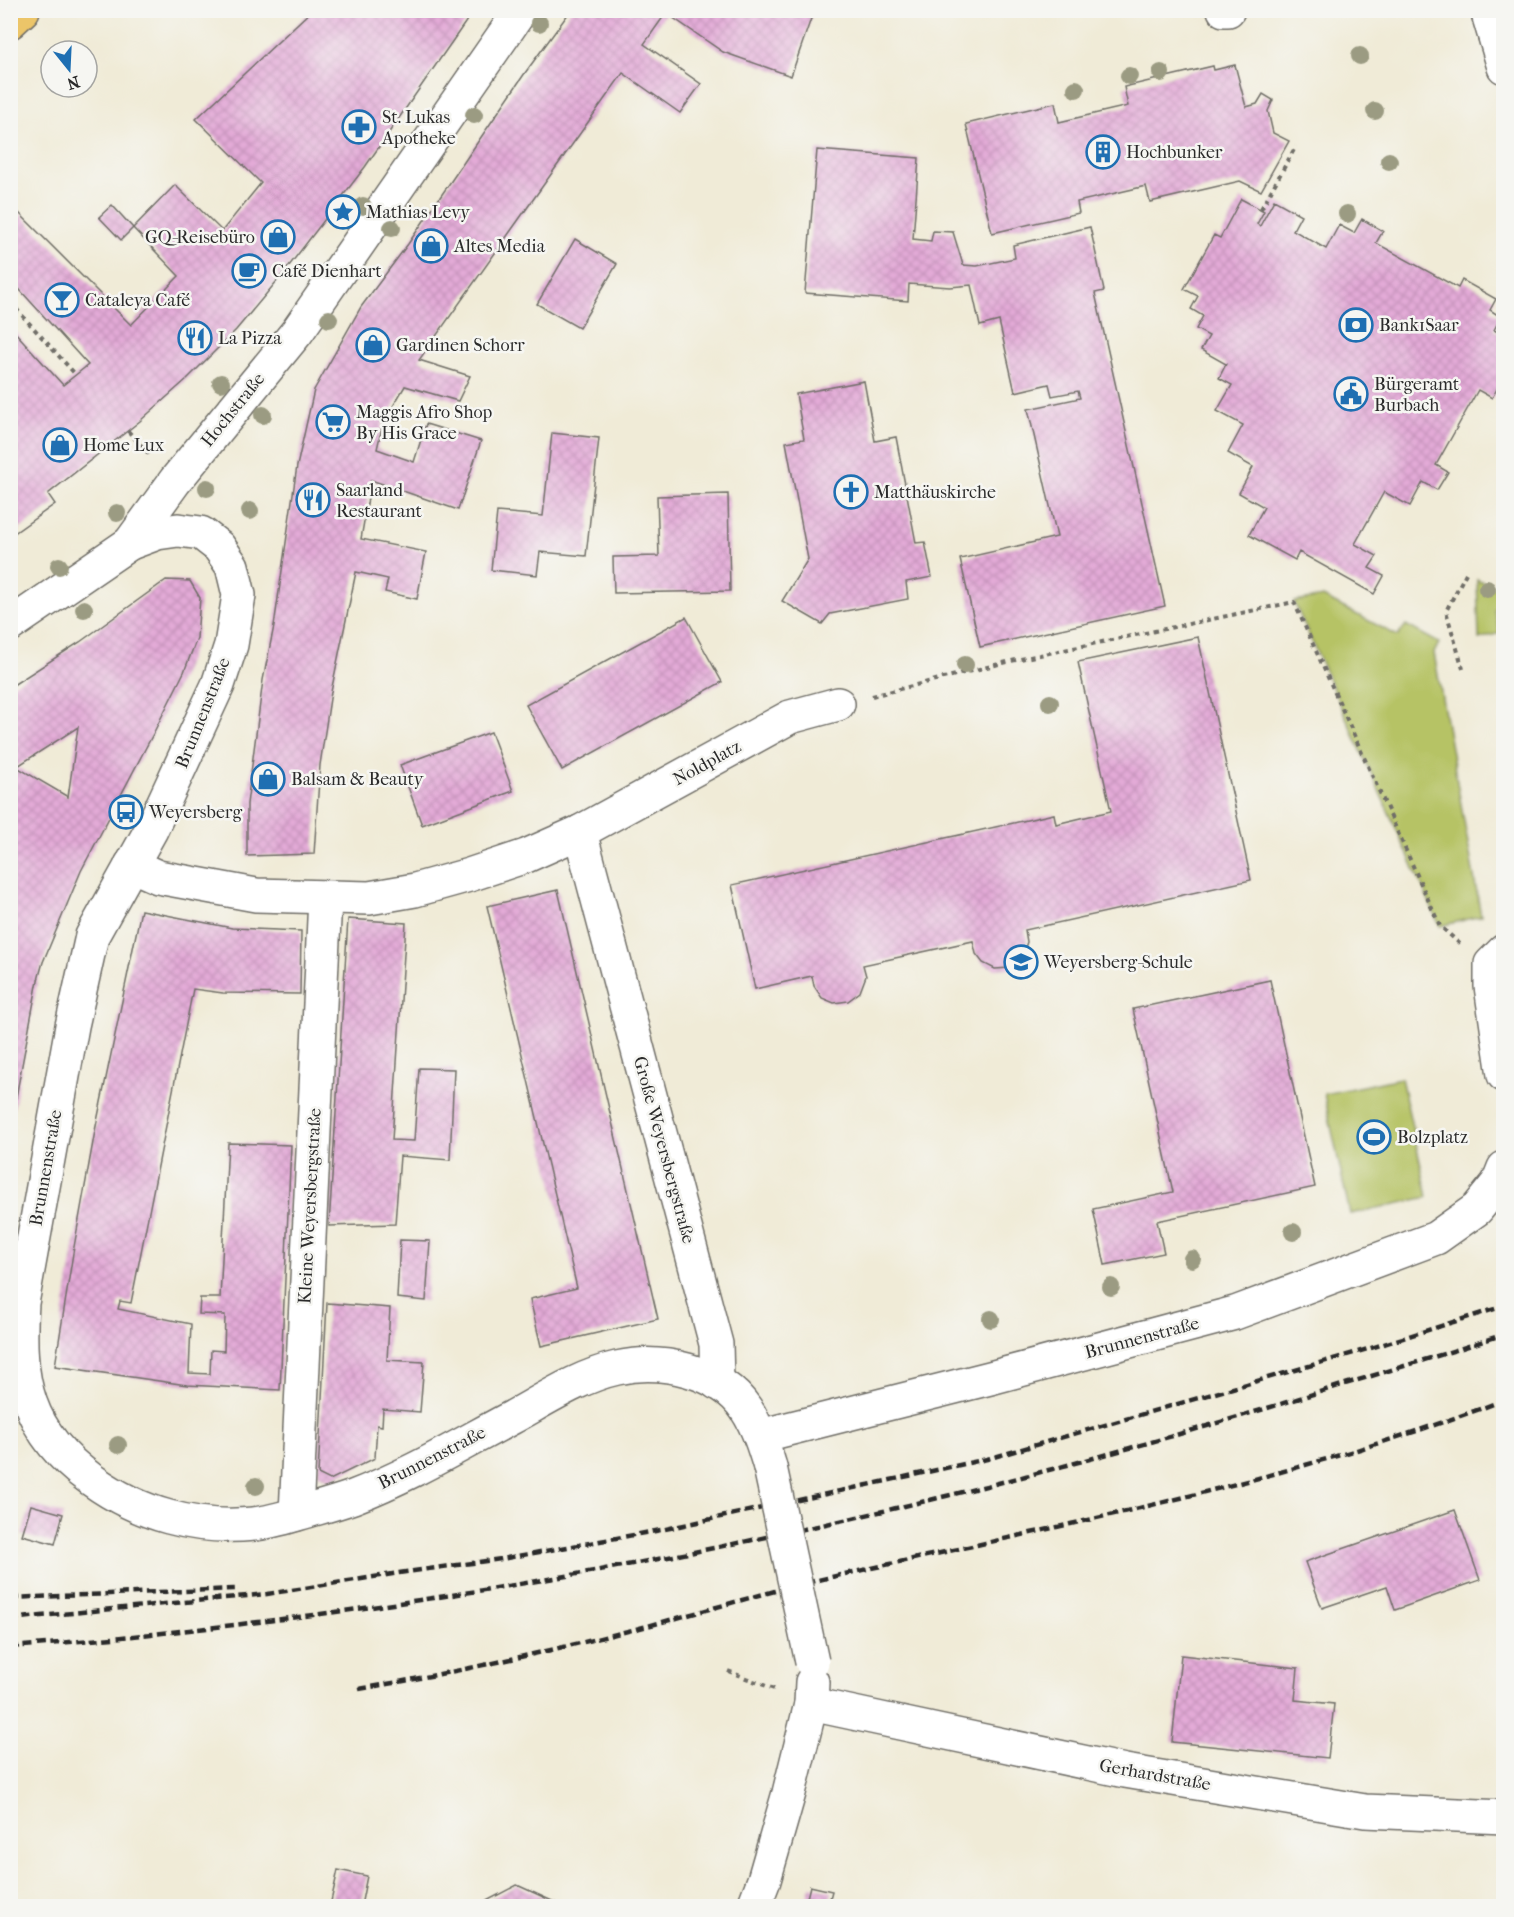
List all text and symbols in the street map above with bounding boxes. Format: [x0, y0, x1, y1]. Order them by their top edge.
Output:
north arrow [39, 39, 99, 99]
text: N [64, 72, 82, 94]
place label: St. Lukas Apotheke [381, 107, 456, 149]
pharmacy icon: St. Lukas Apotheke [341, 109, 377, 145]
building icon: Hochbunker [1085, 134, 1121, 170]
place label: Hochbunker [1126, 142, 1223, 163]
place icon: Mathias Levy [325, 194, 361, 230]
place label: Mathias Levy [366, 202, 471, 223]
shop icon: GQ-Reisebüro [260, 219, 296, 255]
place label: GQ-Reisebüro [145, 227, 255, 248]
shop icon: Altes Media [413, 228, 449, 264]
place label: Altes Media [453, 236, 546, 257]
cafe icon: Café Dienhart [231, 253, 267, 289]
place label: Café Dienhart [272, 261, 382, 282]
bar icon: Cataleya Café [44, 282, 80, 318]
place label: Cataleya Café [85, 290, 190, 311]
bank icon: Bank1Saar [1338, 307, 1374, 343]
place label: Bank1Saar [1379, 315, 1459, 336]
restaurant icon: La Pizza [177, 320, 213, 356]
shop icon: Gardinen Schorr [355, 327, 391, 363]
place label: La Pizza [218, 328, 282, 349]
place label: Gardinen Schorr [396, 335, 525, 356]
street label: Hochstraße [197, 369, 269, 451]
place label: Bürgeramt Burbach [1374, 374, 1460, 416]
public building icon: Bürgeramt Burbach [1333, 376, 1369, 412]
place label: Maggis Afro Shop By His Grace [356, 402, 493, 444]
supermarket icon: Maggis Afro Shop By His Grace [315, 404, 351, 440]
shop icon: Home Lux [42, 427, 78, 463]
place label: Home Lux [83, 435, 165, 456]
church icon: Matthäuskirche [833, 474, 869, 510]
place label: Saarland Restaurant [336, 480, 423, 522]
restaurant icon: Saarland Restaurant [295, 482, 331, 518]
place label: Matthäuskirche [874, 482, 996, 503]
street label: Brunnenstraße [171, 654, 235, 771]
street label: Noldplatz [669, 736, 745, 790]
shop icon: Balsam & Beauty [250, 761, 286, 797]
place label: Balsam & Beauty [291, 769, 425, 790]
bus stop icon: Weyersberg [108, 794, 144, 830]
place label: Weyersberg [148, 802, 242, 823]
school or university icon: Weyersberg-Schule [1003, 944, 1039, 980]
place label: Weyersberg-Schule [1043, 952, 1193, 973]
street label: Große Weyersbergstraße [629, 1054, 699, 1246]
street label: Kleine Weyersbergstraße [294, 1107, 326, 1304]
street label: Brunnenstraße [25, 1108, 67, 1228]
sports icon: Bolzplatz [1356, 1119, 1392, 1155]
place label: Bolzplatz [1397, 1127, 1468, 1148]
street label: Brunnenstraße [1082, 1313, 1202, 1363]
street label: Brunnenstraße [375, 1422, 489, 1494]
street label: Gerhardstraße [1098, 1755, 1212, 1795]

